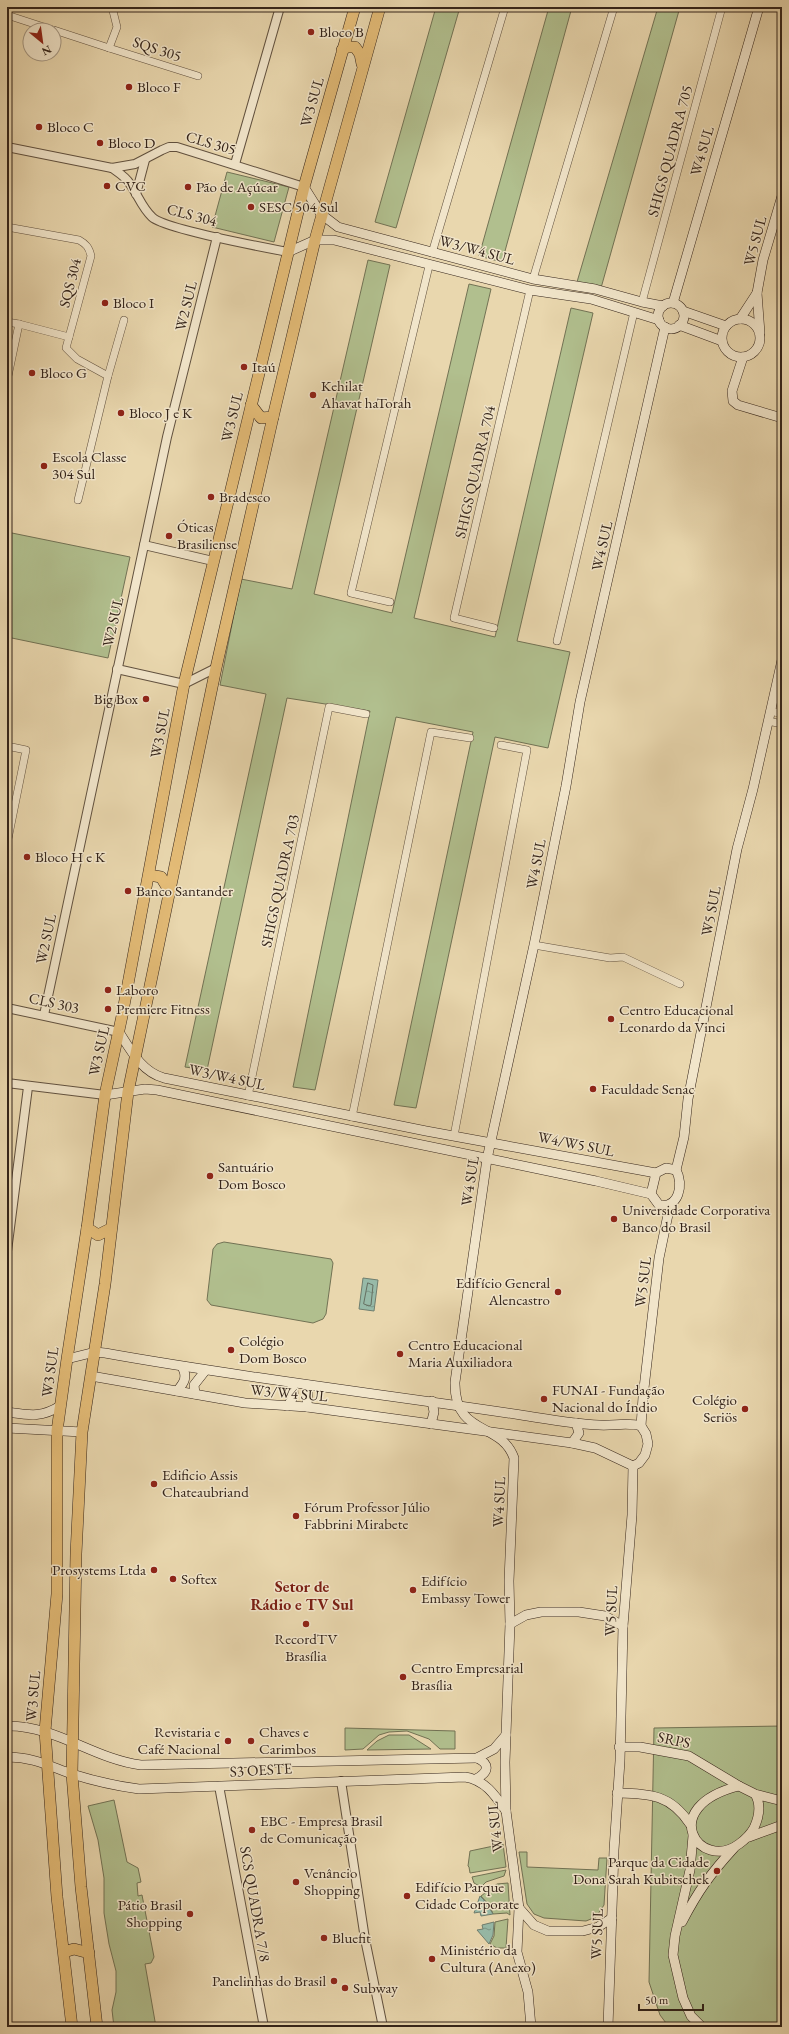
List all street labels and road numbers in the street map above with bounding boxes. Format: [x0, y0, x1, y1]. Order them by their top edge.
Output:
street label: SQS 305 [130, 32, 184, 65]
street label: W3 SUL [295, 75, 328, 129]
street label: SHIGS QUADRA 705 [643, 83, 696, 219]
street label: W4 SUL [685, 124, 718, 178]
street label: CLS 305 [184, 126, 238, 159]
street label: CLS 304 [165, 199, 220, 230]
street label: W5 SUL [739, 214, 770, 268]
street label: W3/W4 SUL [437, 230, 517, 269]
street label: SQS 304 [54, 256, 85, 309]
street label: W2 SUL [170, 279, 201, 333]
street label: W3 SUL [216, 390, 247, 444]
street label: SHIGS QUADRA 704 [450, 403, 499, 540]
street label: W4 SUL [587, 519, 617, 573]
street label: W2 SUL [98, 595, 128, 649]
street label: W3 SUL [145, 706, 174, 760]
street label: SHIGS QUADRA 703 [256, 813, 303, 949]
street label: W4 SUL [521, 837, 550, 891]
street label: W5 SUL [696, 884, 725, 938]
street label: W2 SUL [31, 912, 60, 966]
street label: CLS 303 [27, 988, 81, 1017]
street label: W3 SUL [84, 1024, 114, 1078]
street label: W3/W4 SUL [187, 1059, 267, 1094]
street label: W4/W5 SUL [536, 1127, 616, 1160]
street label: W4 SUL [456, 1154, 483, 1207]
street label: W5 SUL [630, 1255, 655, 1308]
street label: W3 SUL [37, 1345, 62, 1398]
street label: W3/W4 SUL [250, 1380, 329, 1405]
street label: W4 SUL [488, 1476, 509, 1528]
street label: W5 SUL [600, 1585, 621, 1637]
street label: W3 SUL [21, 1670, 44, 1722]
street label: SRPS [656, 1727, 692, 1752]
street label: S3 OESTE [229, 1758, 293, 1781]
street label: W4 SUL [482, 1801, 507, 1853]
street label: SCS QUADRA 7/8 [236, 1845, 275, 1963]
street label: W5 SUL [586, 1908, 607, 1960]

